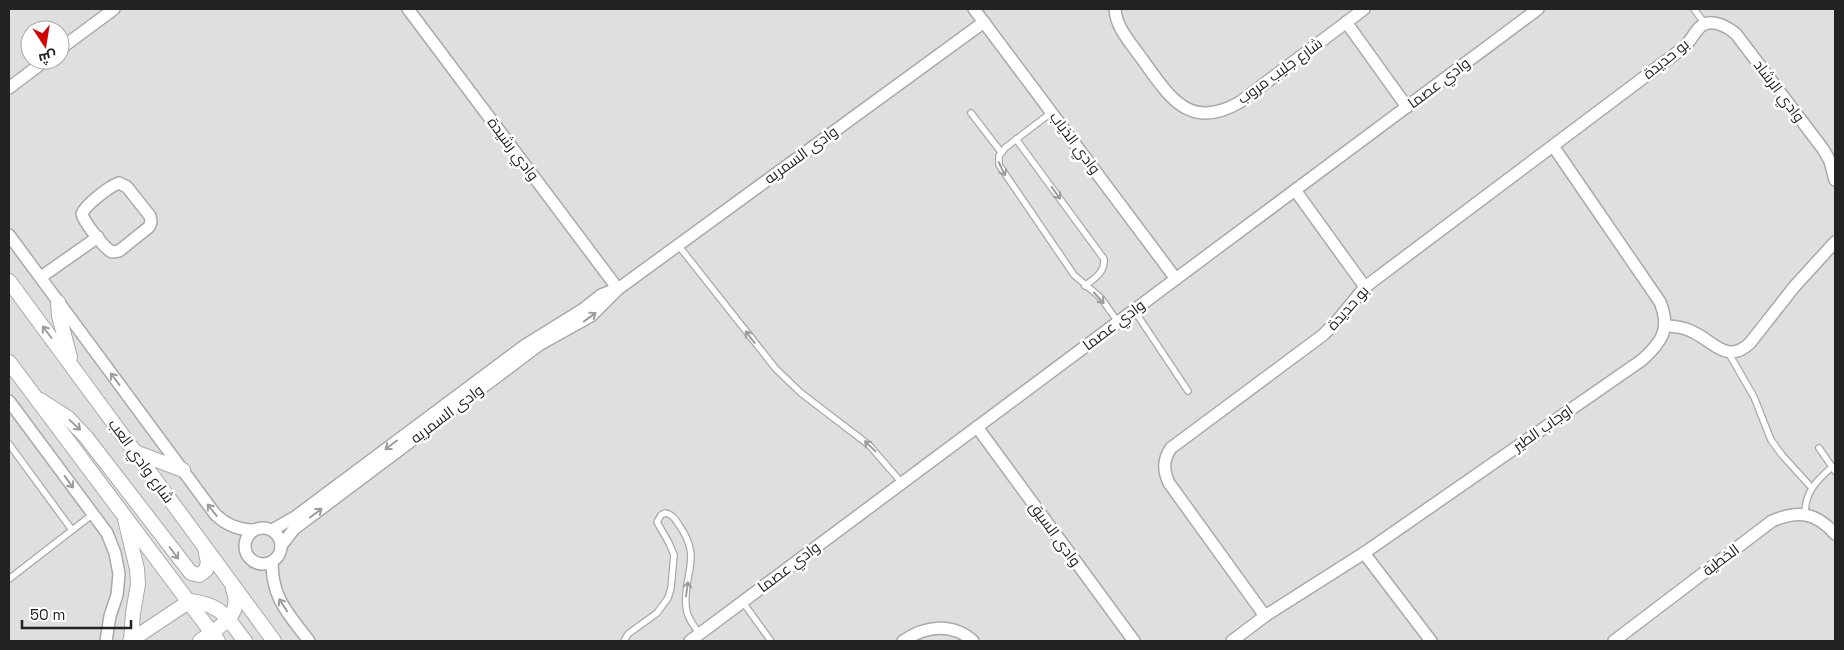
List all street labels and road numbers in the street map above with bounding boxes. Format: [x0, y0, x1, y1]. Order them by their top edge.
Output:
street label: شارع جليب مروب [1233, 33, 1327, 109]
street label: بو حديدة [1639, 34, 1693, 83]
street label: وادي عصما [1404, 53, 1475, 115]
street label: وادي الرشاد [1747, 56, 1809, 128]
street label: وادي الذياب [1043, 108, 1105, 179]
street label: وادي رشيدة [481, 113, 543, 186]
street label: وادى السمريه [760, 122, 842, 188]
street label: بو حديدة [1323, 281, 1373, 334]
street label: وادي عصما [1079, 295, 1150, 357]
street label: وادى السمريه [407, 380, 487, 448]
street label: اوجاب الطير [1508, 400, 1576, 456]
street label: شارع وادي العب [102, 415, 178, 508]
street label: وادى السيق [1025, 498, 1085, 570]
street label: وادي عصما [754, 537, 825, 599]
street label: الخطية [1698, 540, 1743, 580]

